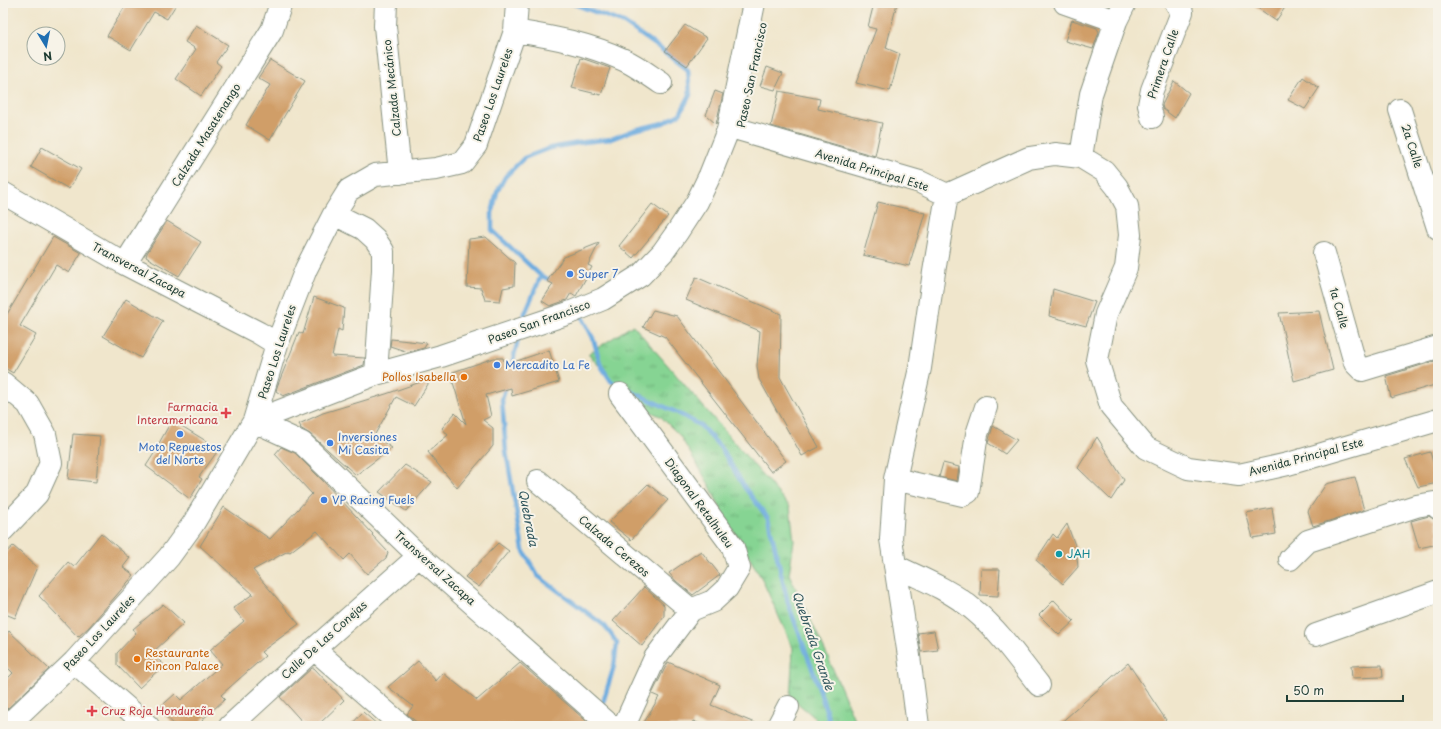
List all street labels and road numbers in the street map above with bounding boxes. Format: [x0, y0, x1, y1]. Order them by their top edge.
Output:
street label: Paseo San Francisco [732, 21, 771, 129]
street label: Primera Calle [1143, 27, 1182, 101]
street label: Calzada Mecánico [378, 39, 405, 137]
street label: Paseo Los Laureles [469, 46, 517, 144]
street label: Calzada Masatenango [167, 80, 244, 190]
street label: 2a Calle [1397, 122, 1428, 170]
street label: Avenida Principal Este [813, 144, 931, 195]
street label: Transversal Zacapa [89, 238, 189, 302]
street label: 1a Calle [1326, 285, 1353, 330]
street label: Paseo San Francisco [485, 295, 592, 348]
street label: Paseo Los Laureles [253, 303, 300, 401]
street label: Avenida Principal Este [1247, 433, 1365, 480]
street label: Diagonal Retalhuleu [661, 454, 738, 551]
street label: Calzada Cerezos [575, 511, 654, 580]
street label: Transversal Zacapa [391, 526, 480, 609]
street label: Paseo Los Laureles [59, 591, 138, 674]
street label: Calle De Las Conejas [277, 596, 370, 683]

